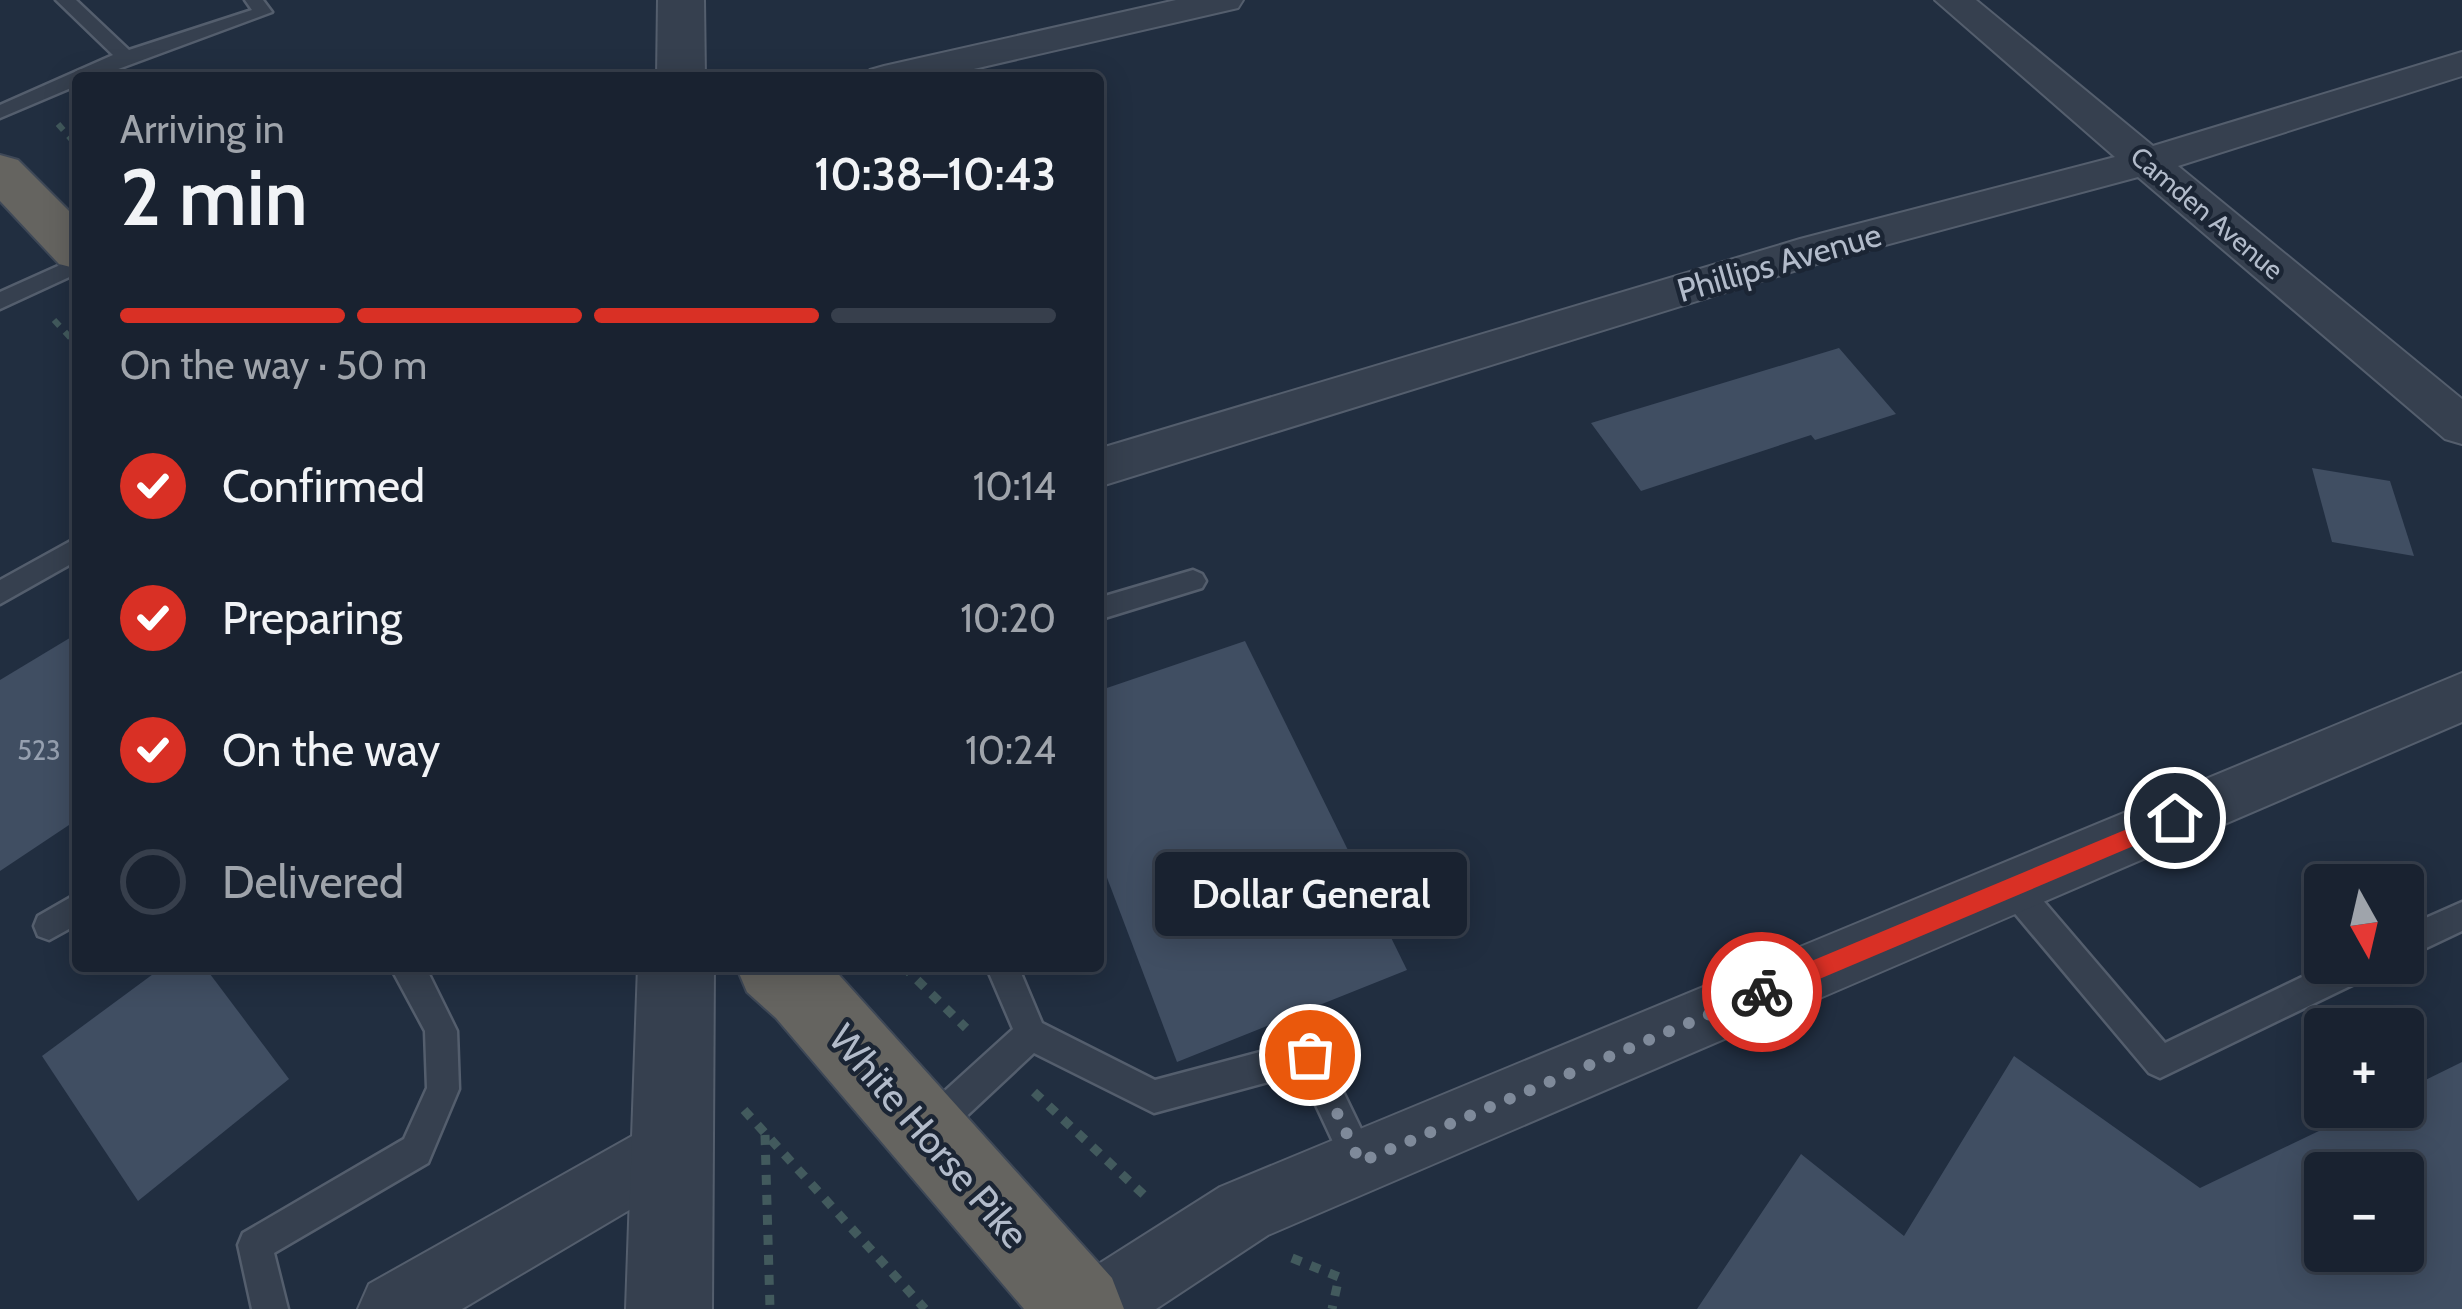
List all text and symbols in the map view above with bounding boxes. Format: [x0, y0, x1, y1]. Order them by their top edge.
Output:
text: Arriving in [120, 105, 284, 153]
street label: Camden Avenue [2124, 140, 2290, 286]
text: 10:38–10:43 [814, 147, 1056, 201]
text: 2 min [120, 150, 308, 245]
street label: Phillips Avenue [1672, 214, 1886, 310]
text: On the way · 50 m [120, 341, 427, 389]
icon: check [120, 453, 186, 519]
text: Confirmed [222, 459, 425, 513]
text: 10:14 [973, 462, 1056, 510]
icon: check [120, 585, 186, 651]
text: Preparing [222, 591, 402, 645]
text: 10:20 [960, 594, 1056, 642]
icon: check [120, 717, 186, 783]
text: On the way [222, 723, 440, 777]
text: 10:24 [965, 726, 1056, 774]
house number: 523 [17, 734, 61, 767]
pin [2124, 767, 2226, 869]
icon: home [2142, 785, 2208, 851]
callout: Dollar General [1154, 851, 1466, 935]
text: Delivered [222, 855, 404, 909]
north arrow [2304, 864, 2424, 984]
map controls [2304, 864, 2424, 1272]
text: Dollar General [1191, 870, 1431, 918]
courier [1702, 932, 1822, 1052]
icon: bike [1729, 959, 1795, 1025]
pin [1259, 1004, 1361, 1106]
button: + [2304, 1008, 2424, 1128]
street label: White Horse Pike [819, 1014, 1039, 1258]
icon: bag [1277, 1022, 1343, 1088]
button: − [2304, 1152, 2424, 1272]

